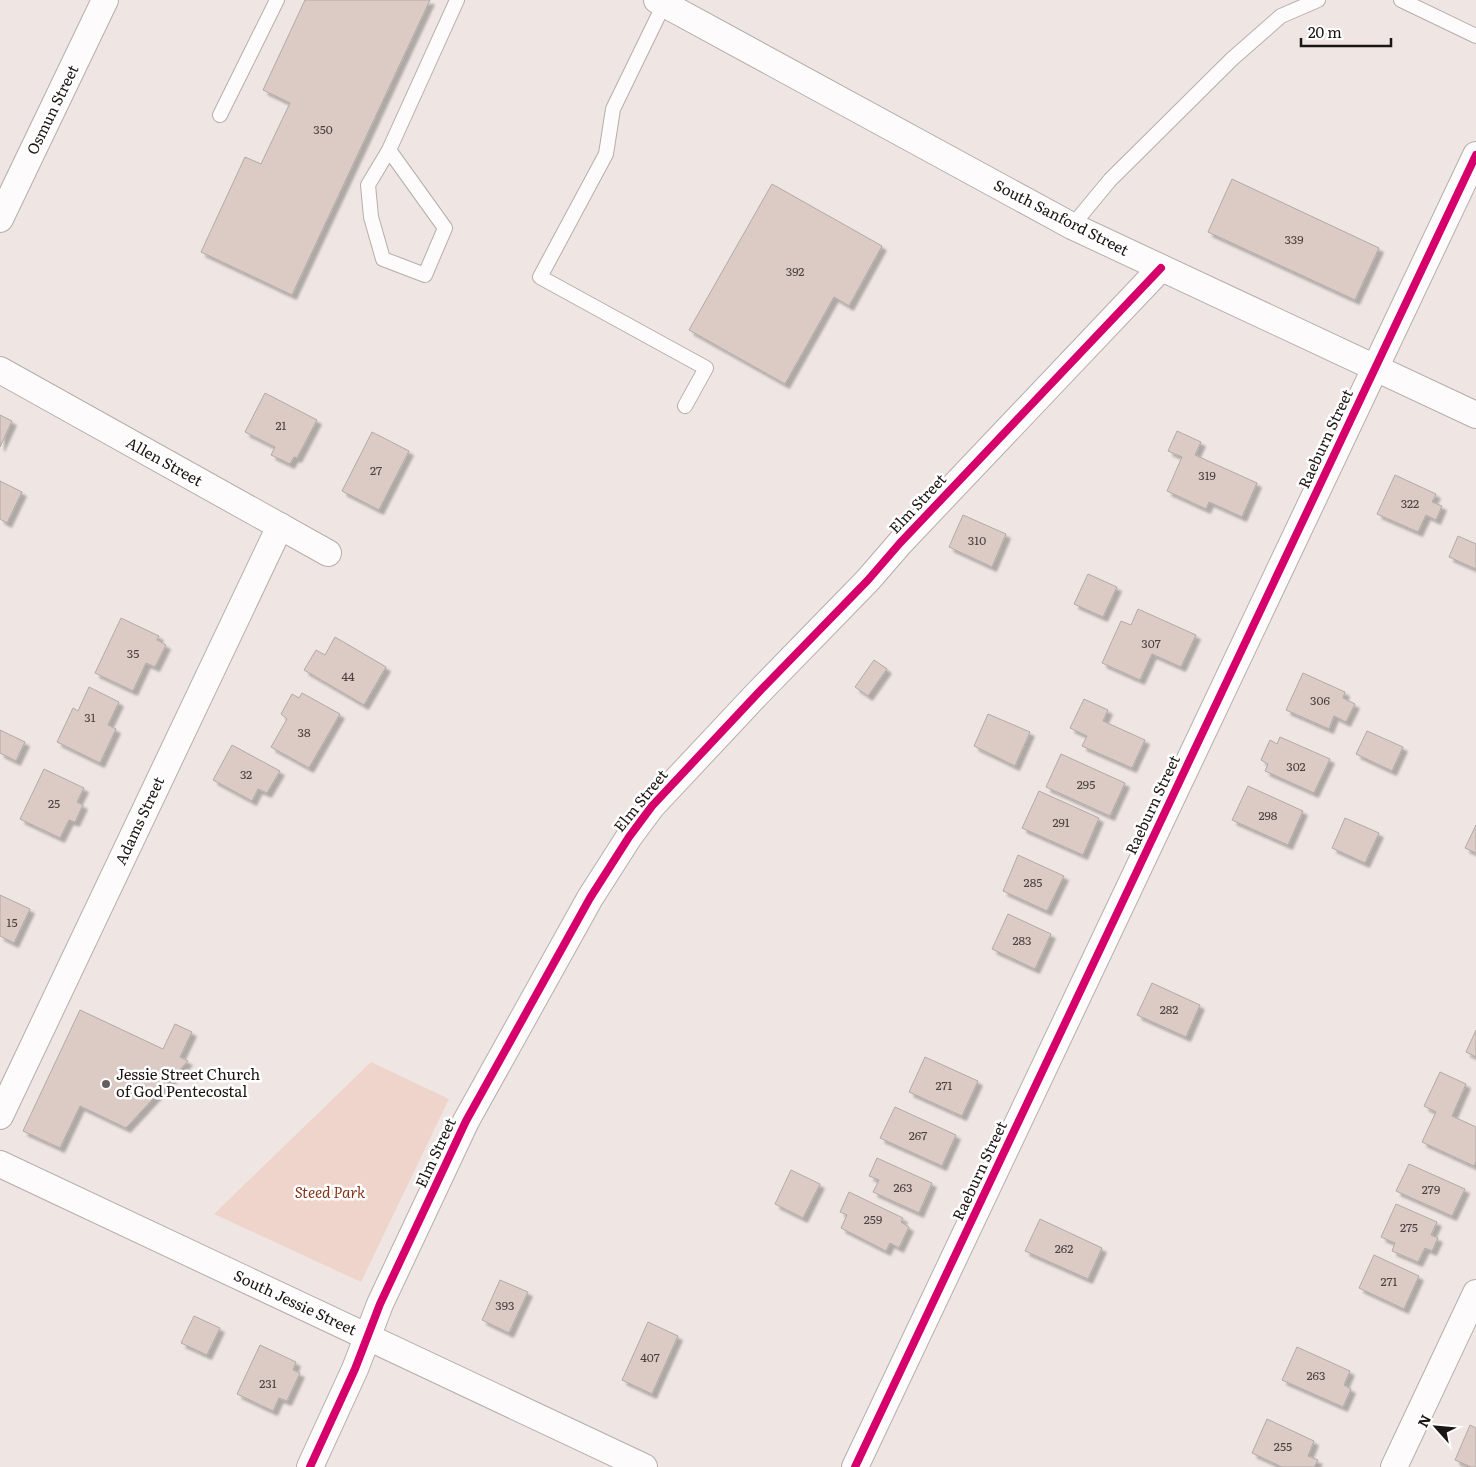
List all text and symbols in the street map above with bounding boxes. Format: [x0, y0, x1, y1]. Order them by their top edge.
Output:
scale bar [1301, 15, 1391, 47]
text: 20 m [1308, 20, 1342, 43]
street label: Osmun Street [20, 60, 83, 158]
house number: 350 [313, 120, 333, 138]
street label: South Sanford Street [990, 173, 1133, 261]
house number: 339 [1285, 230, 1303, 248]
house number: 392 [786, 262, 804, 280]
street label: Raeburn Street [1292, 385, 1358, 492]
house number: 21 [276, 416, 287, 434]
street label: Allen Street [122, 430, 207, 491]
house number: 27 [370, 461, 382, 479]
house number: 319 [1198, 466, 1216, 484]
street label: Elm Street [883, 468, 951, 538]
house number: 322 [1401, 494, 1419, 512]
house number: 310 [968, 531, 986, 549]
house number: 307 [1141, 634, 1161, 652]
house number: 35 [127, 644, 139, 662]
house number: 44 [341, 667, 355, 685]
house number: 306 [1310, 691, 1330, 709]
house number: 31 [84, 708, 96, 726]
house number: 38 [297, 723, 311, 741]
street label: Raeburn Street [1119, 751, 1185, 858]
house number: 302 [1286, 757, 1306, 775]
street label: Elm Street [607, 764, 672, 836]
house number: 32 [240, 765, 252, 783]
street label: Adams Street [108, 772, 169, 868]
house number: 295 [1077, 775, 1095, 793]
house number: 25 [48, 794, 60, 812]
house number: 298 [1259, 806, 1278, 824]
house number: 291 [1052, 813, 1070, 831]
house number: 285 [1024, 873, 1042, 891]
house number: 15 [7, 913, 17, 931]
house number: 283 [1012, 931, 1032, 949]
house number: 282 [1160, 1000, 1178, 1018]
place label: Jessie Street Church of God Pentecostal [116, 1062, 260, 1102]
house number: 271 [936, 1076, 953, 1094]
marker: Jessie Street Church of God Pentecostal [100, 1078, 112, 1090]
street label: Elm Street [408, 1114, 461, 1191]
street label: Raeburn Street [946, 1117, 1012, 1224]
house number: 267 [909, 1126, 927, 1144]
house number: 263 [893, 1178, 913, 1196]
park label: Steed Park [295, 1180, 366, 1203]
house number: 279 [1422, 1180, 1440, 1198]
house number: 259 [864, 1210, 882, 1228]
house number: 275 [1400, 1218, 1418, 1236]
house number: 262 [1055, 1239, 1073, 1257]
street label: South Jessie Street [230, 1263, 361, 1340]
house number: 271 [1381, 1272, 1398, 1290]
house number: 393 [495, 1296, 515, 1314]
house number: 407 [640, 1348, 660, 1366]
house number: 263 [1306, 1366, 1326, 1384]
house number: 231 [259, 1374, 277, 1392]
north arrow [1411, 1402, 1461, 1452]
text: N [1412, 1411, 1435, 1430]
house number: 255 [1274, 1437, 1292, 1455]

